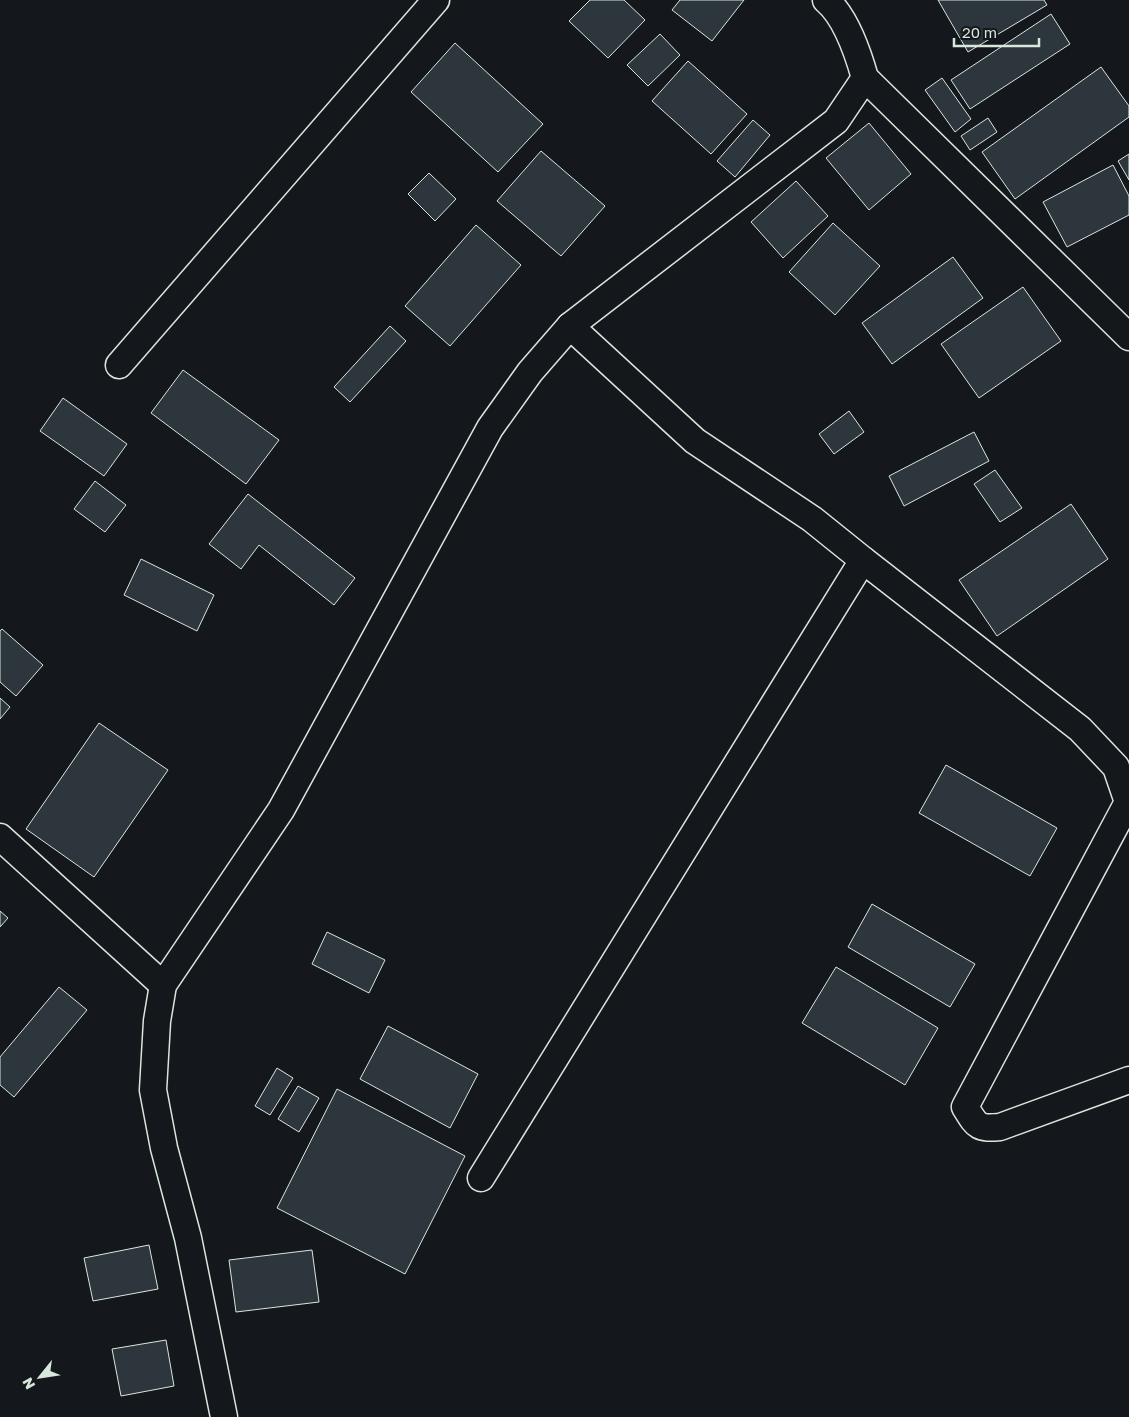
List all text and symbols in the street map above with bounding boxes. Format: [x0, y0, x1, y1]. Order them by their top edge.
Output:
scale bar [954, 15, 1039, 47]
text: 20 m [962, 23, 997, 41]
north arrow [15, 1352, 65, 1402]
text: N [18, 1375, 38, 1393]

